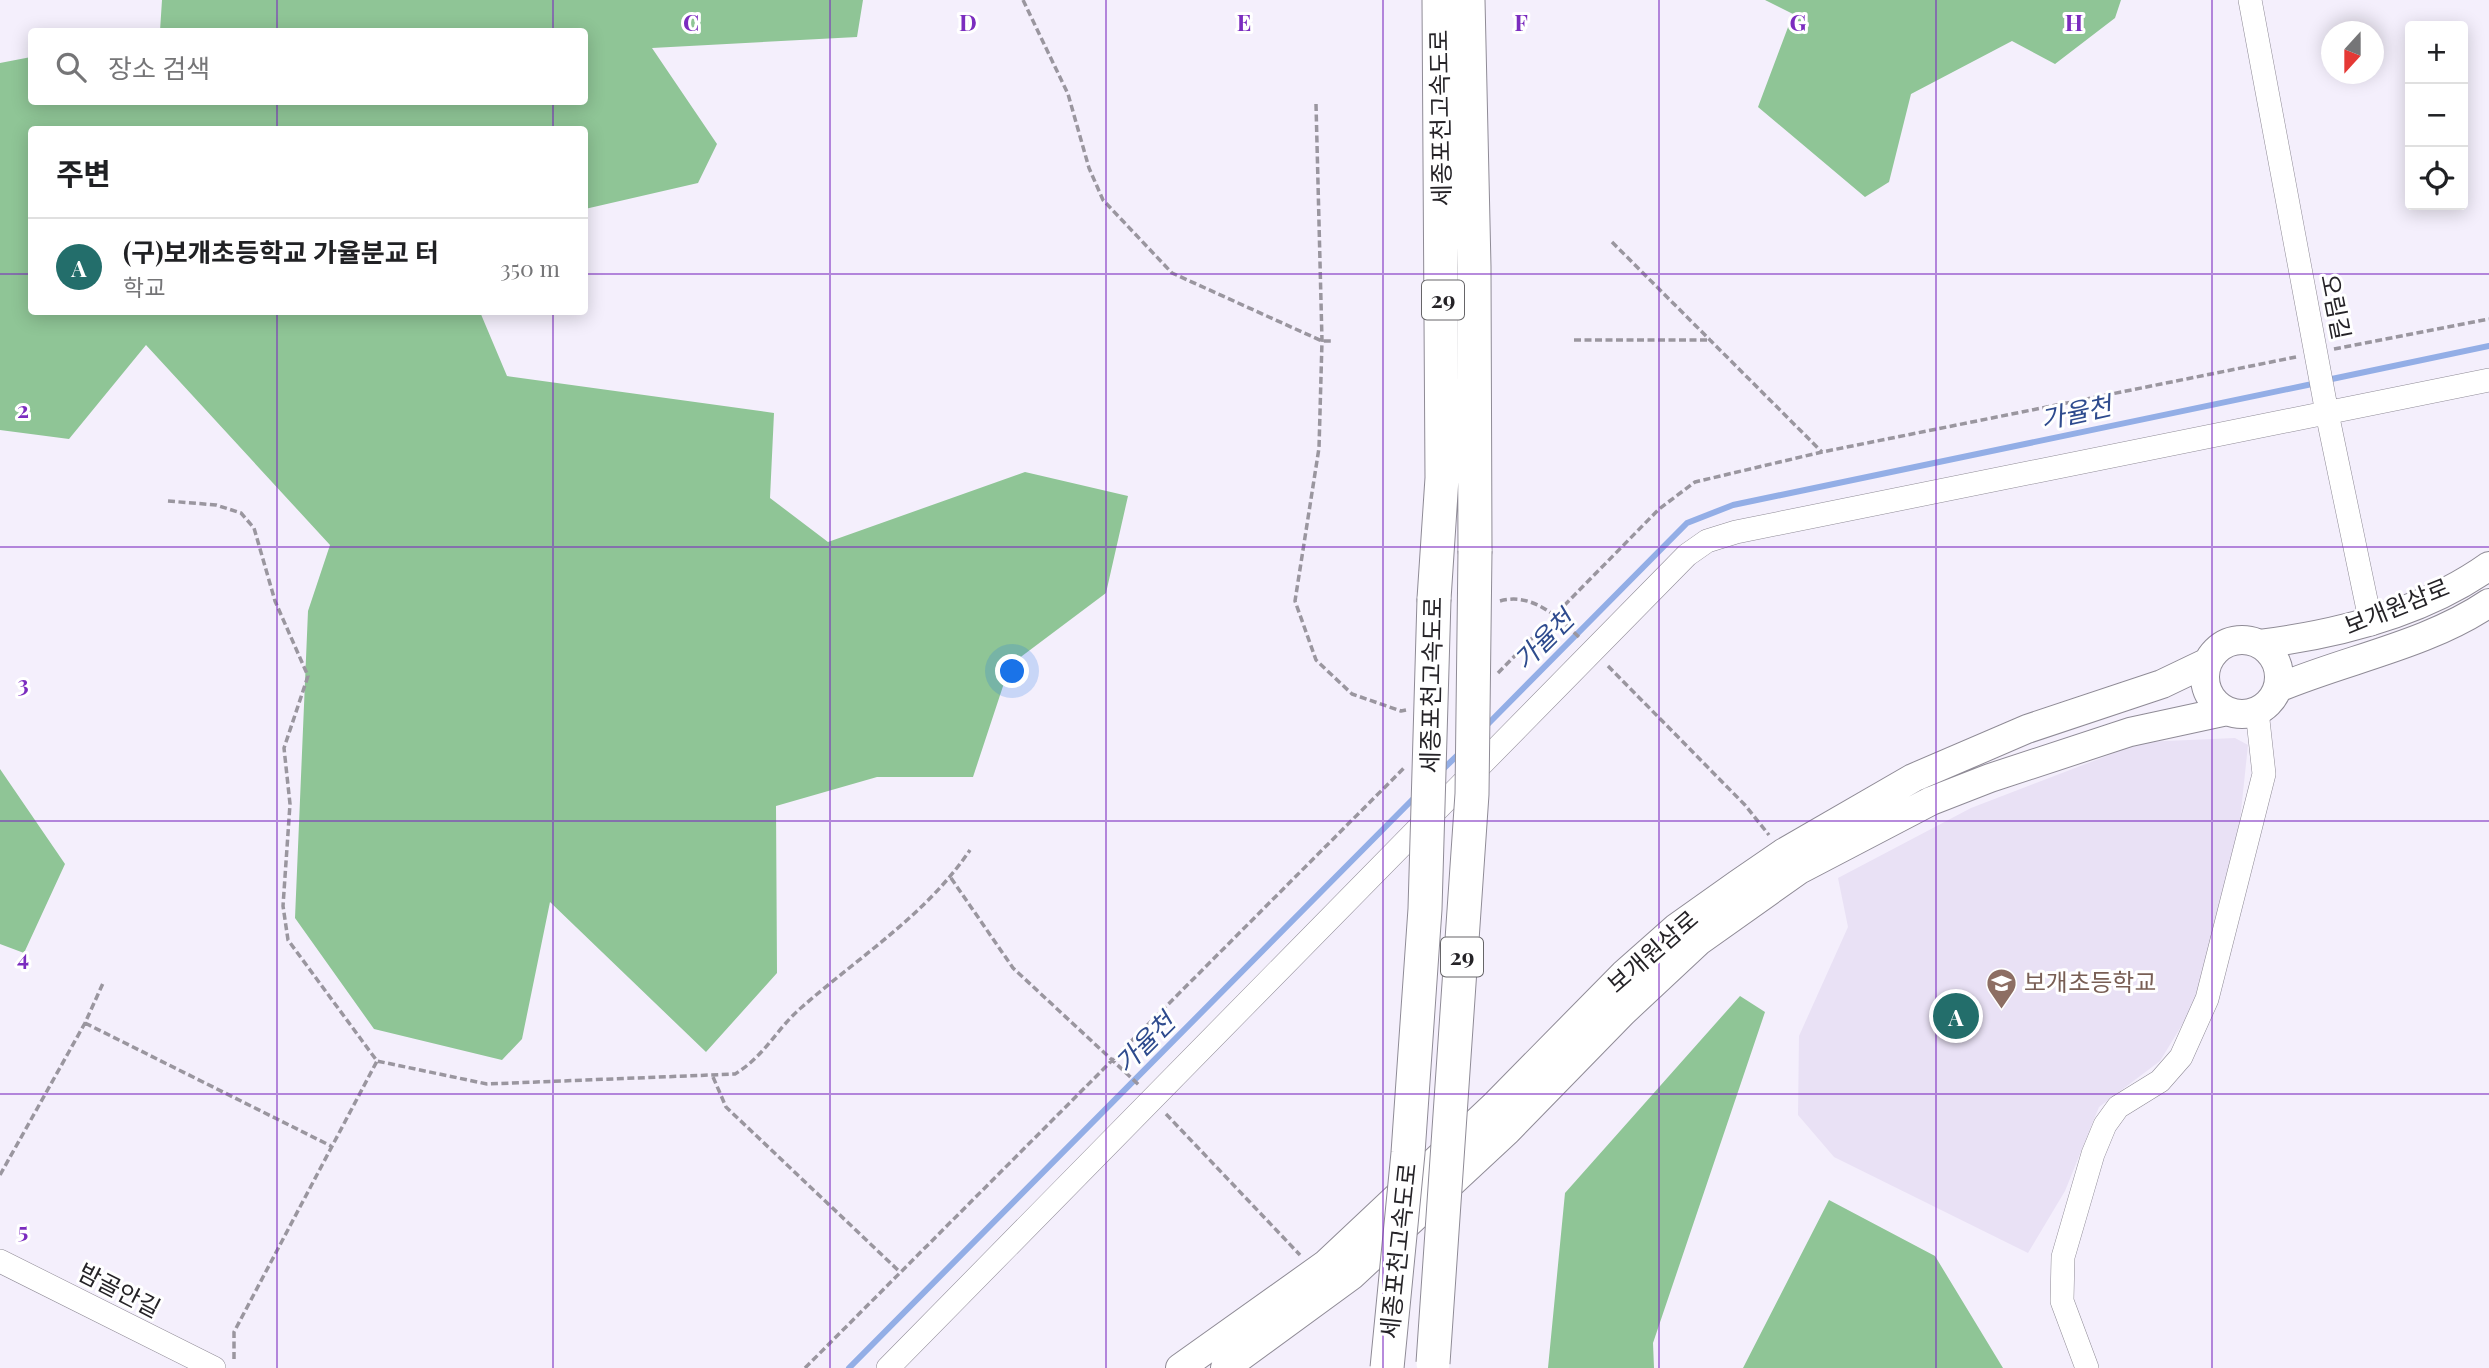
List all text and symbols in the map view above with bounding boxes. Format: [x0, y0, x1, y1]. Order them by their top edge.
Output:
text: C [683, 6, 699, 37]
text: D [959, 6, 977, 37]
text: E [1237, 6, 1251, 37]
text: F [1514, 6, 1528, 37]
text: G [1790, 6, 1807, 37]
text: H [2065, 6, 2083, 37]
north arrow [2321, 21, 2384, 84]
map controls [2405, 21, 2468, 210]
button: + [2405, 21, 2468, 84]
search box [28, 28, 588, 105]
street label: 세종포천고속도로 [1421, 29, 1457, 207]
icon: search [52, 48, 90, 86]
text: 장소 검색 [108, 50, 210, 85]
button: − [2405, 84, 2468, 147]
button: locate [2405, 147, 2468, 210]
text: 주변 [56, 153, 111, 193]
text: (구)보개초등학교 가율분교 터 [123, 234, 439, 269]
text: A [71, 252, 87, 283]
text: 350 m [500, 252, 560, 283]
text: 학교 [123, 271, 165, 302]
street label: 오림길 [2315, 271, 2359, 342]
road number: 29 [1422, 280, 1464, 320]
water label: 가율천 [2037, 386, 2117, 436]
text: 2 [17, 393, 29, 424]
street label: 보개원삼로 [2339, 570, 2453, 641]
street label: 세종포천고속도로 [1412, 596, 1448, 774]
water label: 가율천 [1505, 599, 1583, 677]
your location [995, 654, 1029, 688]
text: 3 [17, 667, 29, 698]
street label: 보개원삼로 [1600, 902, 1704, 999]
road number: 29 [1441, 938, 1483, 976]
text: 4 [17, 941, 29, 972]
place label: 보개초등학교 [2024, 965, 2156, 997]
school or university icon: 보개초등학교 [1984, 966, 2018, 1010]
pin: A [1933, 990, 1979, 1042]
water label: 가율천 [1106, 1002, 1184, 1080]
street label: 세종포천고속도로 [1372, 1161, 1422, 1340]
text: 5 [18, 1214, 28, 1245]
street label: 밤골안길 [73, 1255, 167, 1324]

